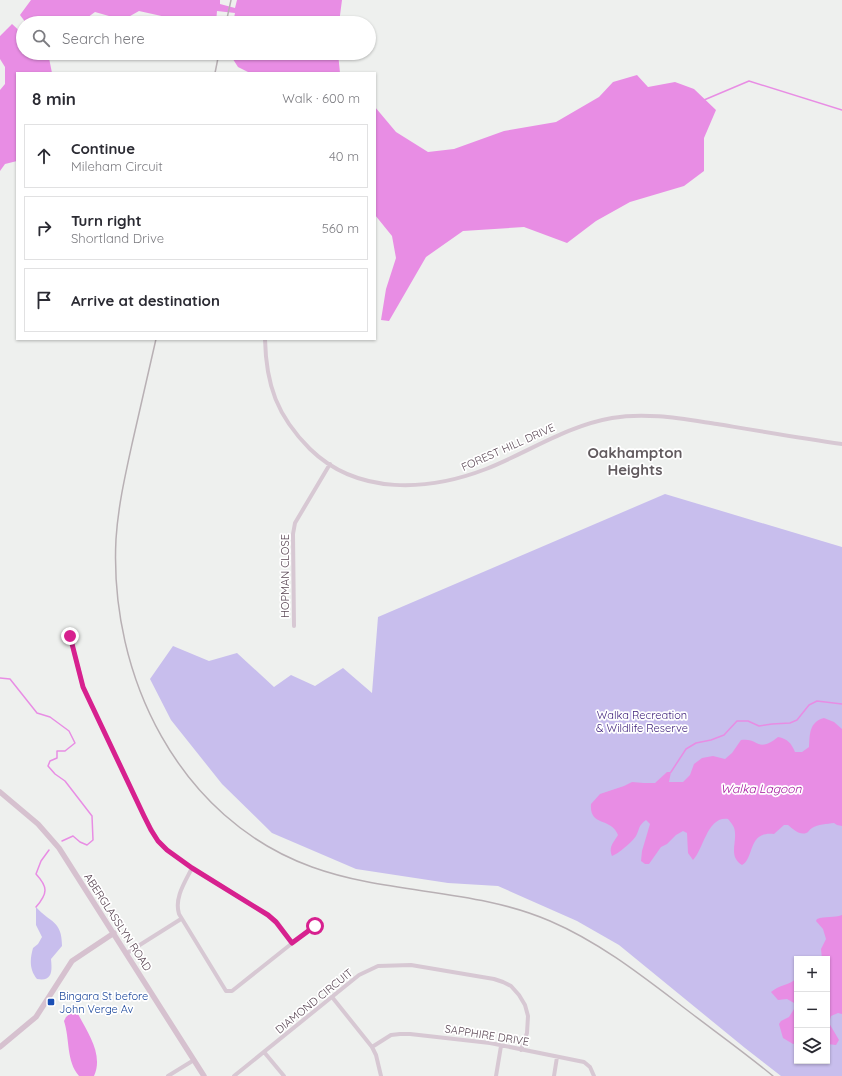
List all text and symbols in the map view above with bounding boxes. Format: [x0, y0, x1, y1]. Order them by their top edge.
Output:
search box [16, 16, 376, 60]
icon: search [30, 27, 52, 49]
text: Search here [62, 29, 145, 48]
text: 8 min [32, 88, 76, 109]
text: Walk · 600 m [282, 90, 360, 106]
text: Continue [71, 139, 135, 158]
icon: ahead [33, 145, 55, 167]
text: 40 m [329, 148, 359, 164]
text: Mileham Circuit [71, 158, 163, 174]
text: Turn right [71, 211, 142, 230]
icon: right [33, 217, 55, 239]
text: 560 m [322, 220, 359, 236]
text: Shortland Drive [71, 230, 164, 246]
icon: arrive [33, 289, 55, 311]
text: Arrive at destination [71, 291, 220, 310]
street label: FOREST HILL DRIVE [459, 420, 557, 474]
district label: Oakhampton Heights [587, 443, 683, 479]
street label: HOPMAN CLOSE [278, 534, 292, 618]
route end [61, 627, 79, 645]
park label: Walka Recreation & Wildlife Reserve [596, 708, 688, 735]
water label: Walka Lagoon [721, 781, 802, 796]
street label: ABERGLASSLYN ROAD [81, 870, 155, 974]
route start [306, 917, 324, 935]
map controls [794, 956, 830, 1064]
button: + [794, 956, 830, 992]
street label: DIAMOND CIRCUIT [272, 965, 356, 1037]
place label: Bingara St before John Verge Av [59, 989, 148, 1016]
button: − [794, 992, 830, 1028]
marker: Bingara St before John Verge Av [46, 997, 56, 1007]
street label: SAPPHIRE DRIVE [444, 1021, 530, 1049]
button: layers [794, 1028, 830, 1064]

